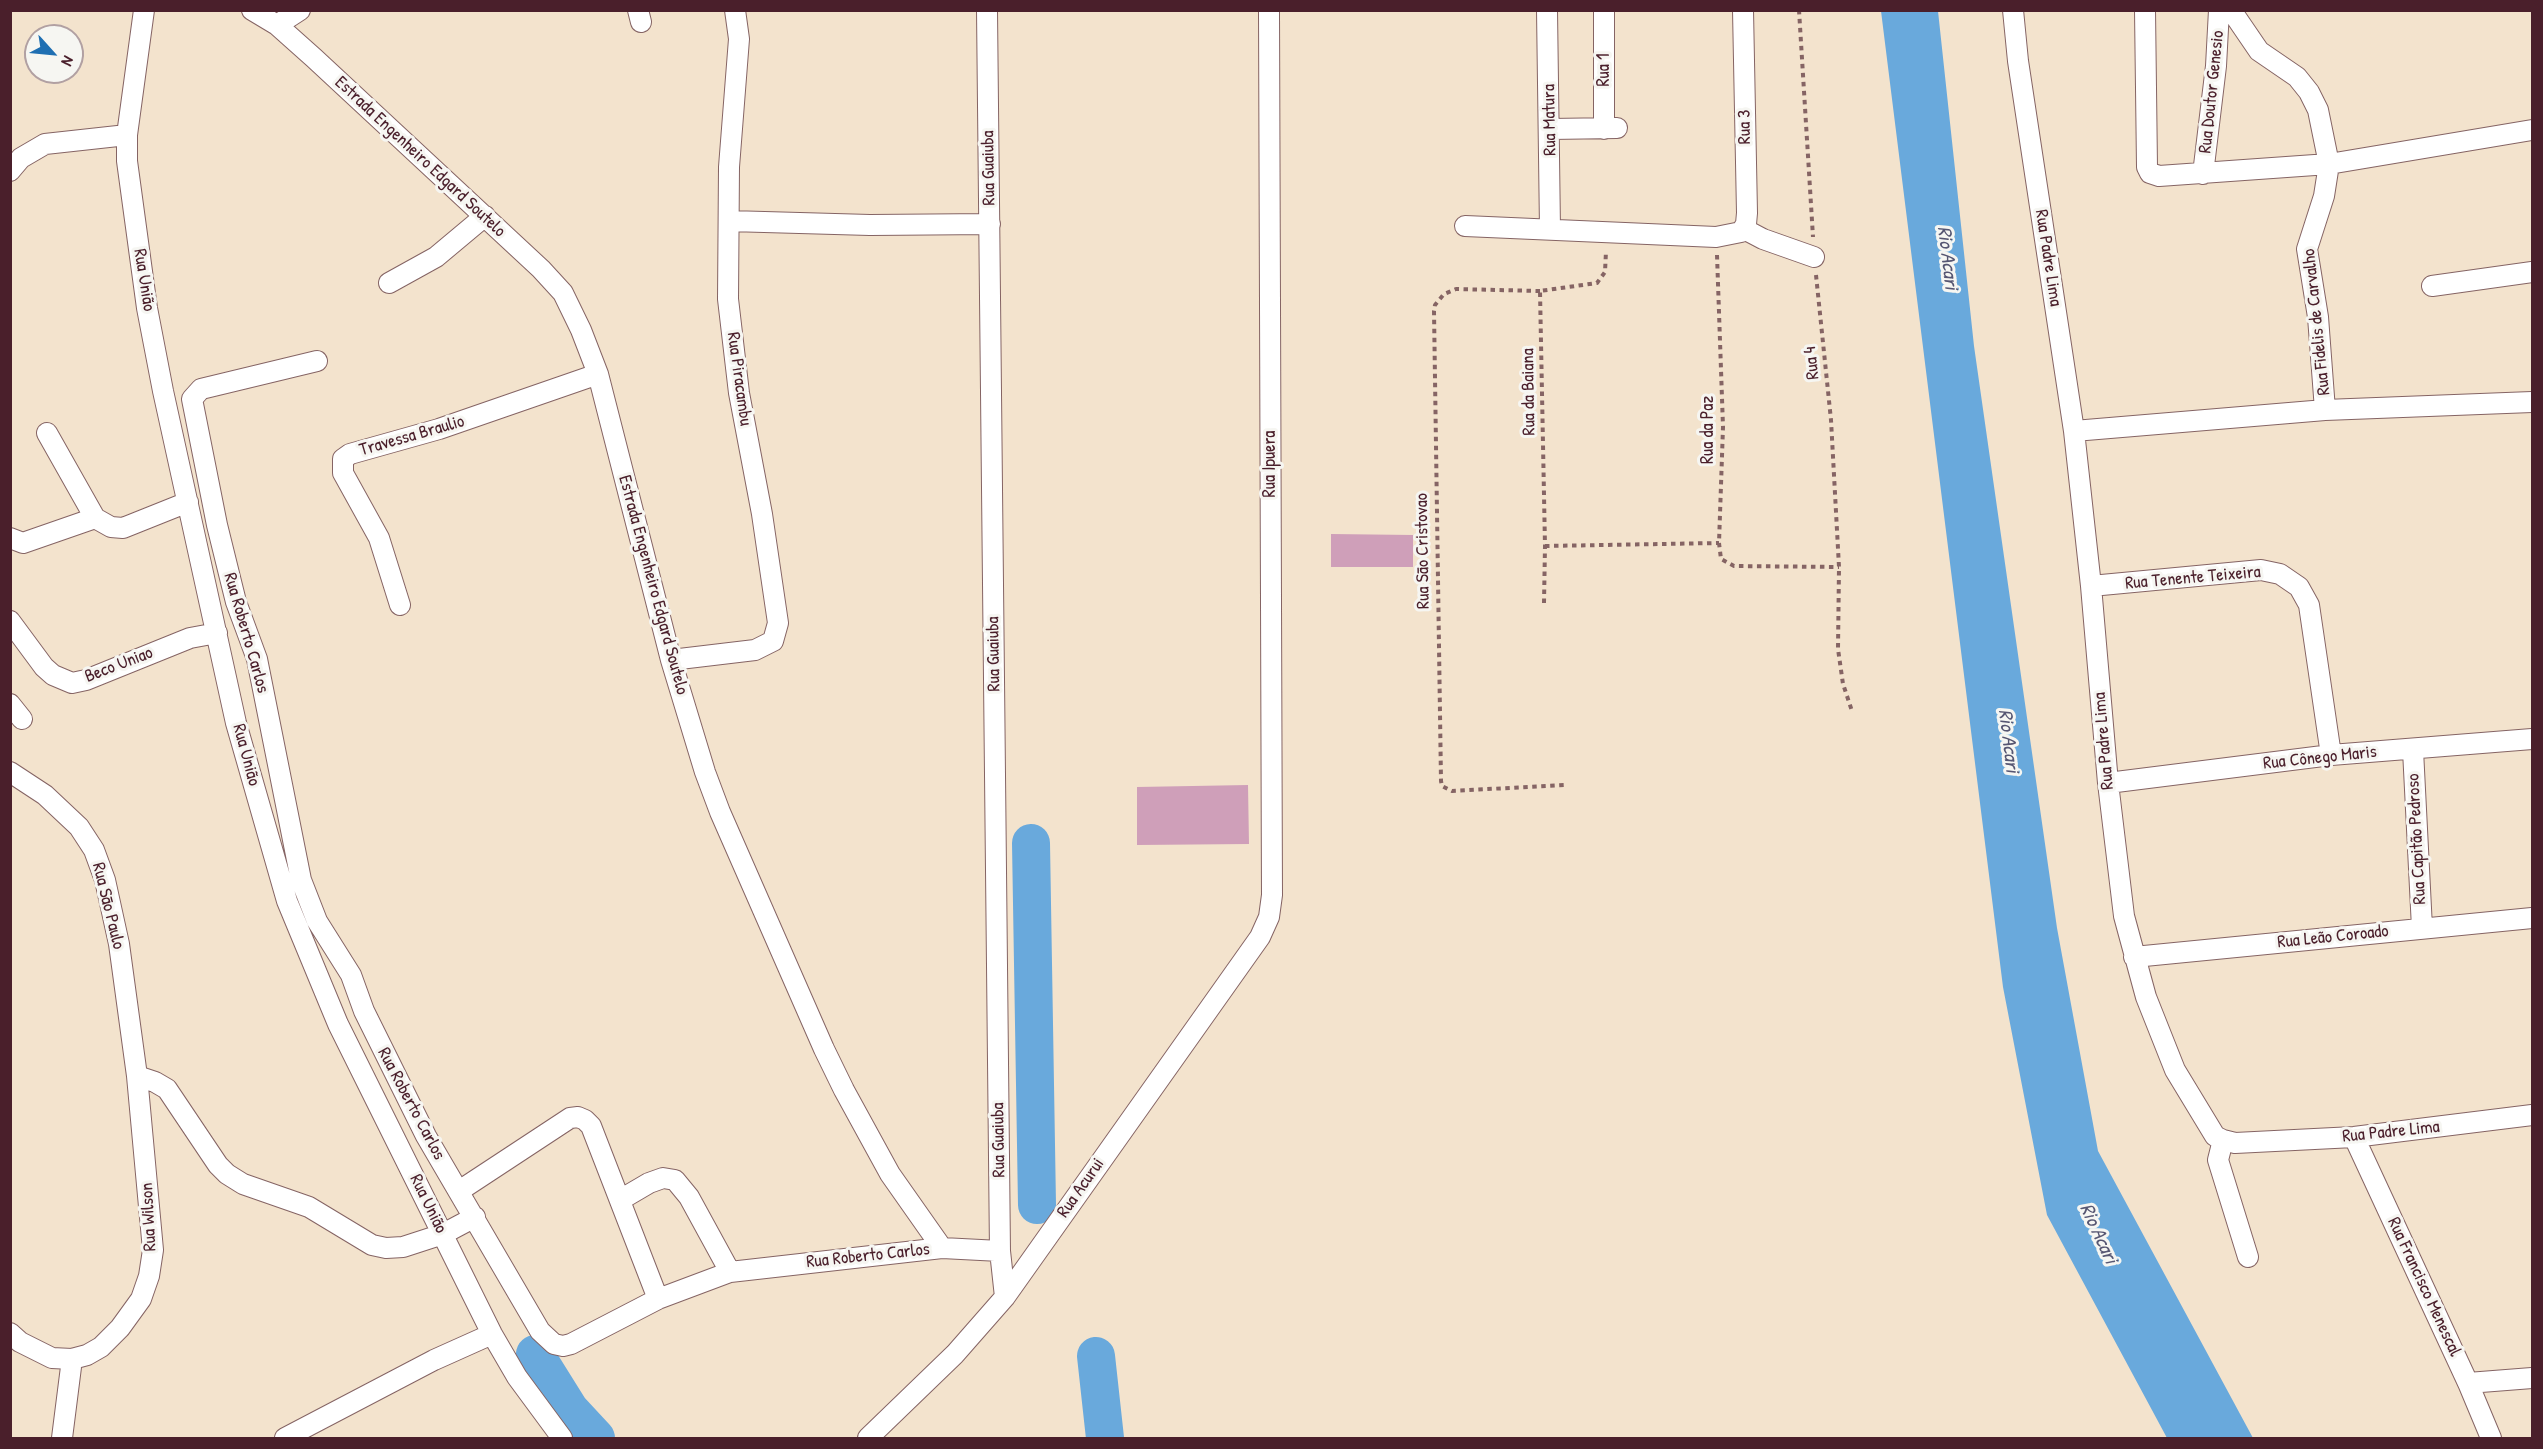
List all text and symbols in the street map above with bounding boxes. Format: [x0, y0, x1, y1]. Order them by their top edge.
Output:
north arrow [24, 24, 84, 84]
street label: Rua Doutor Genesio [2195, 30, 2229, 154]
text: N [57, 52, 80, 70]
street label: Rua 1 [1593, 53, 1615, 87]
street label: Estrada Engenheiro Edgard Soutelo [330, 72, 510, 242]
street label: Rua Matura [1539, 84, 1561, 156]
street label: Rua 3 [1734, 109, 1756, 145]
street label: Rua Guaiuba [978, 130, 1000, 206]
street label: Rua Padre Lima [2030, 208, 2066, 308]
water label: Rio Acari [1931, 225, 1963, 291]
street label: Rua União [128, 247, 160, 313]
street label: Rua Fidelis de Carvalho [2299, 248, 2335, 396]
street label: Rua Piracambu [722, 331, 756, 427]
street label: Rua 4 [1800, 345, 1824, 381]
street label: Rua da Baiana [1517, 348, 1541, 436]
street label: Rua da Paz [1697, 396, 1719, 464]
street label: Travessa Braulio [357, 411, 467, 461]
street label: Rua Ipuera [1259, 431, 1281, 497]
street label: Estrada Engenheiro Edgard Soutelo [613, 473, 693, 697]
street label: Rua Sāo Cristovao [1411, 493, 1435, 609]
street label: Rua Tenente Teixeira [2124, 561, 2262, 595]
street label: Rua Roberto Carlos [219, 570, 273, 696]
street label: Rua Guaiuba [983, 616, 1005, 692]
street label: Beco Uniao [82, 642, 156, 688]
street label: Rua Padre Lima [2089, 691, 2119, 791]
water label: Rio Acari [1992, 708, 2024, 774]
street label: Rua União [227, 722, 265, 788]
street label: Rua Cônego Maris [2262, 741, 2378, 775]
street label: Rua Capitão Pedroso [2403, 773, 2431, 905]
street label: Rua Sāo Paulo [87, 861, 129, 951]
street label: Rua Leão Coroado [2276, 920, 2390, 954]
street label: Rua Roberto Carlos [372, 1044, 450, 1164]
street label: Rua Guaiuba [988, 1102, 1010, 1178]
street label: Rua Padre Lima [2341, 1116, 2441, 1148]
street label: Rua Acurui [1053, 1154, 1109, 1222]
street label: Rua União [404, 1171, 452, 1237]
street label: Rua Wilson [136, 1182, 162, 1252]
water label: Rio Acari [2074, 1200, 2122, 1268]
street label: Rua Francisco Menescal [2382, 1214, 2466, 1360]
street label: Rua Roberto Carlos [805, 1239, 931, 1273]

